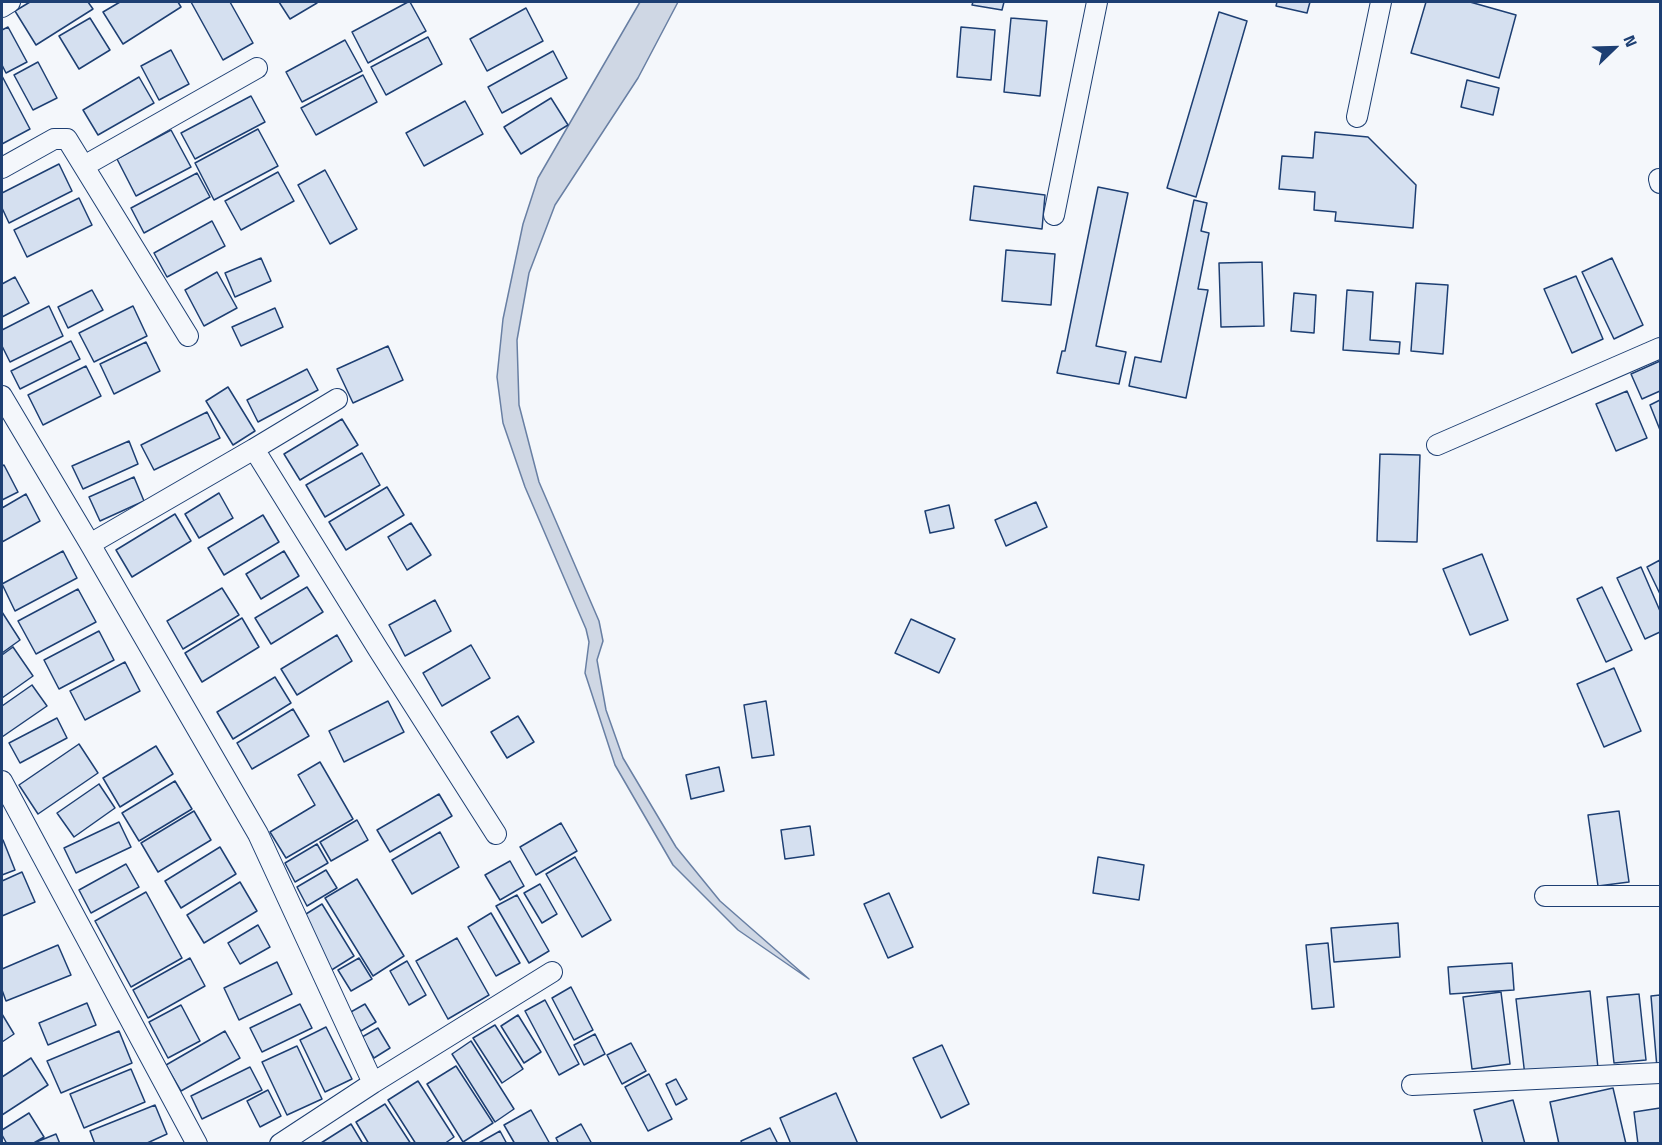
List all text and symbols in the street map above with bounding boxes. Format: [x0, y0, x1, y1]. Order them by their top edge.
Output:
north arrow [1584, 18, 1644, 78]
text: N [1617, 31, 1644, 51]

